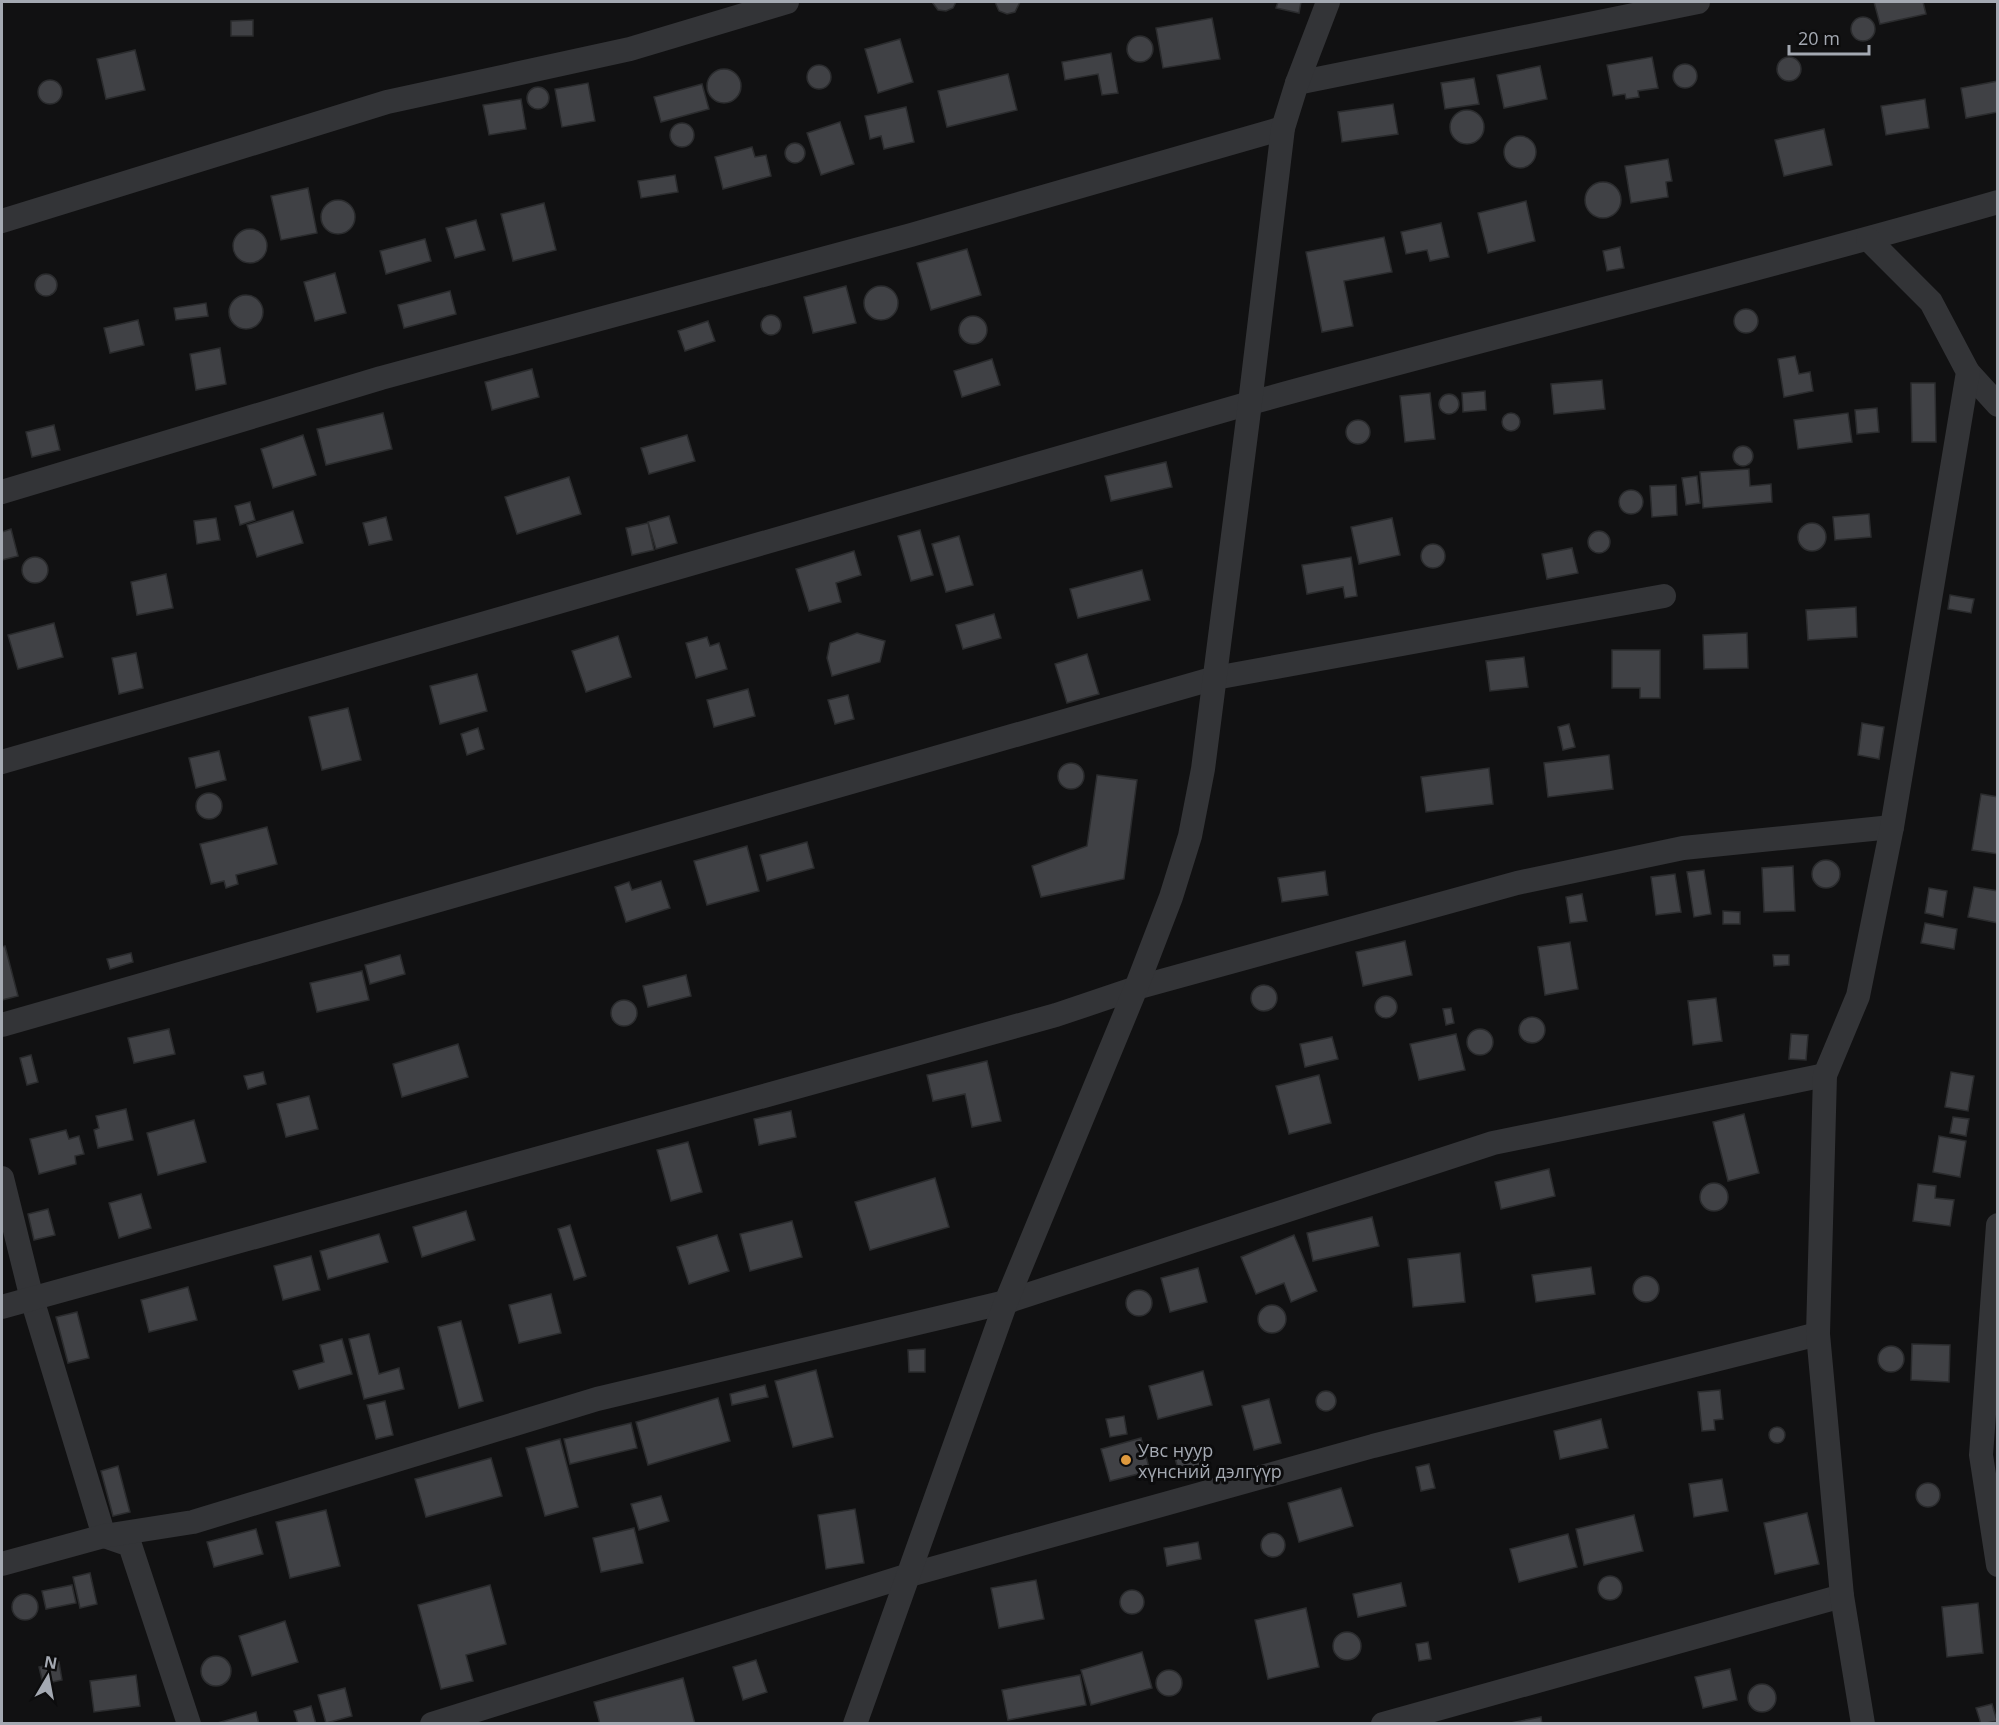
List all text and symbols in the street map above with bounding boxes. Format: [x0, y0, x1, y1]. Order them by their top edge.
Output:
scale bar [1789, 18, 1868, 56]
text: 20 m [1798, 26, 1840, 50]
place label: Увс нуур хүнсний дэлгүүр [1138, 1438, 1282, 1483]
marker: Увс нуур хүнсний дэлгүүр [1119, 1453, 1133, 1467]
north arrow [18, 1647, 78, 1707]
text: N [42, 1650, 59, 1674]

